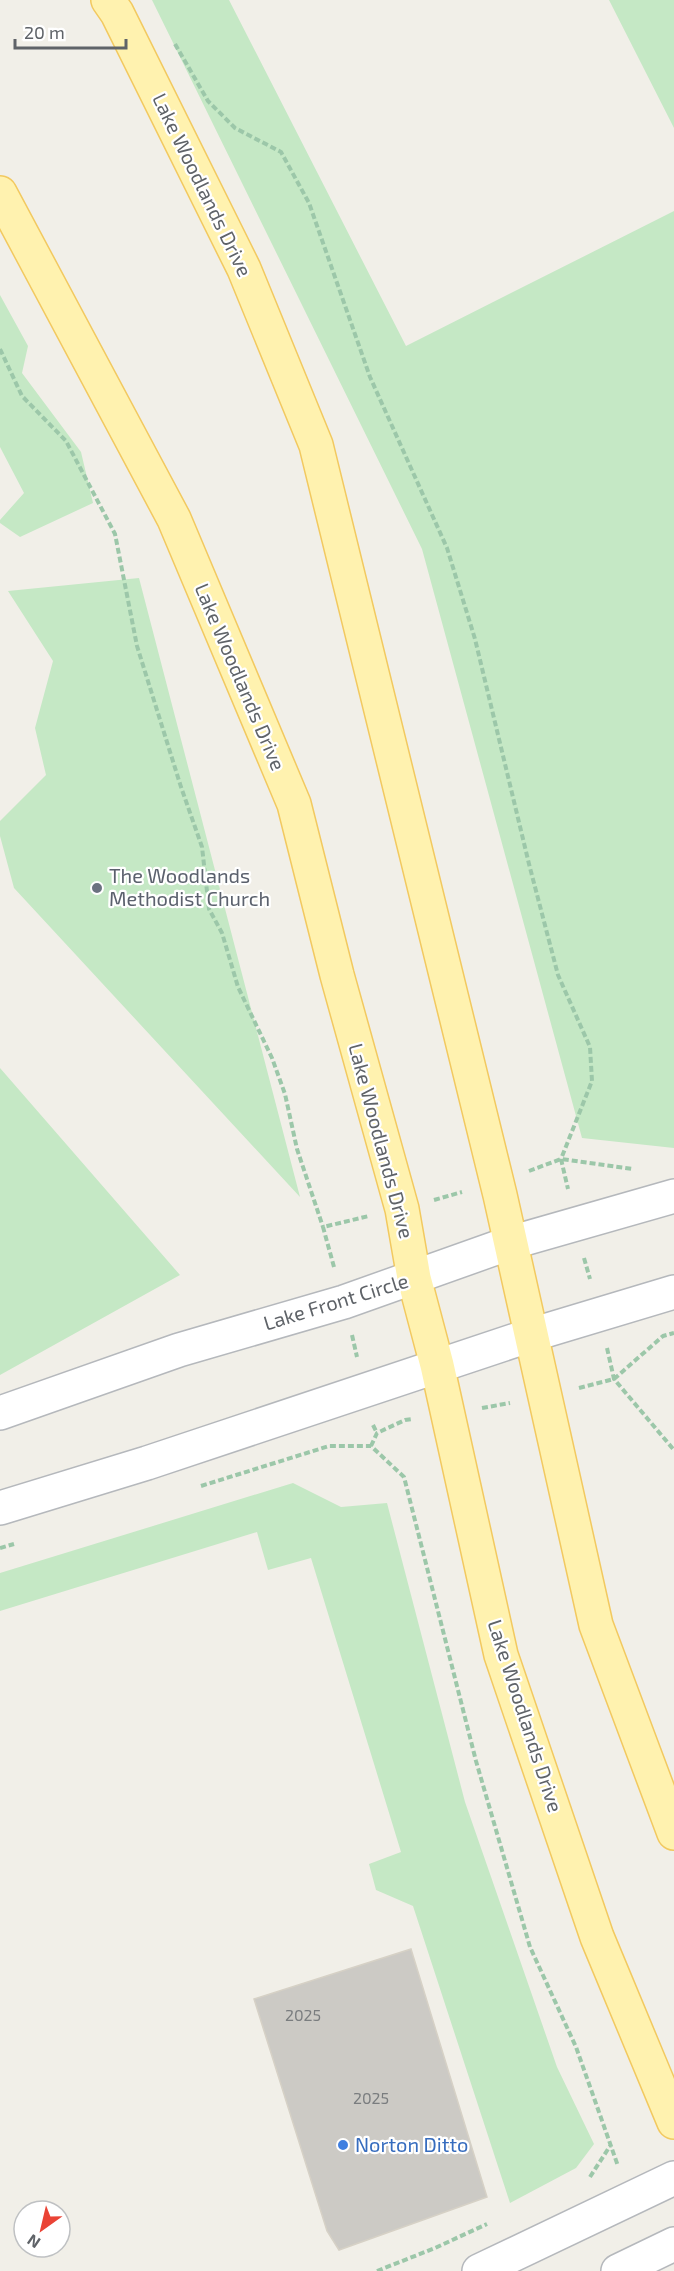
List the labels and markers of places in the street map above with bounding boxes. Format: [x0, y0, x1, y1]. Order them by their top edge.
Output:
place label: The Woodlands Methodist Church [109, 863, 270, 910]
marker: The Woodlands Methodist Church [90, 881, 104, 895]
place label: Norton Ditto [355, 2132, 468, 2156]
marker: Norton Ditto [336, 2138, 350, 2152]

